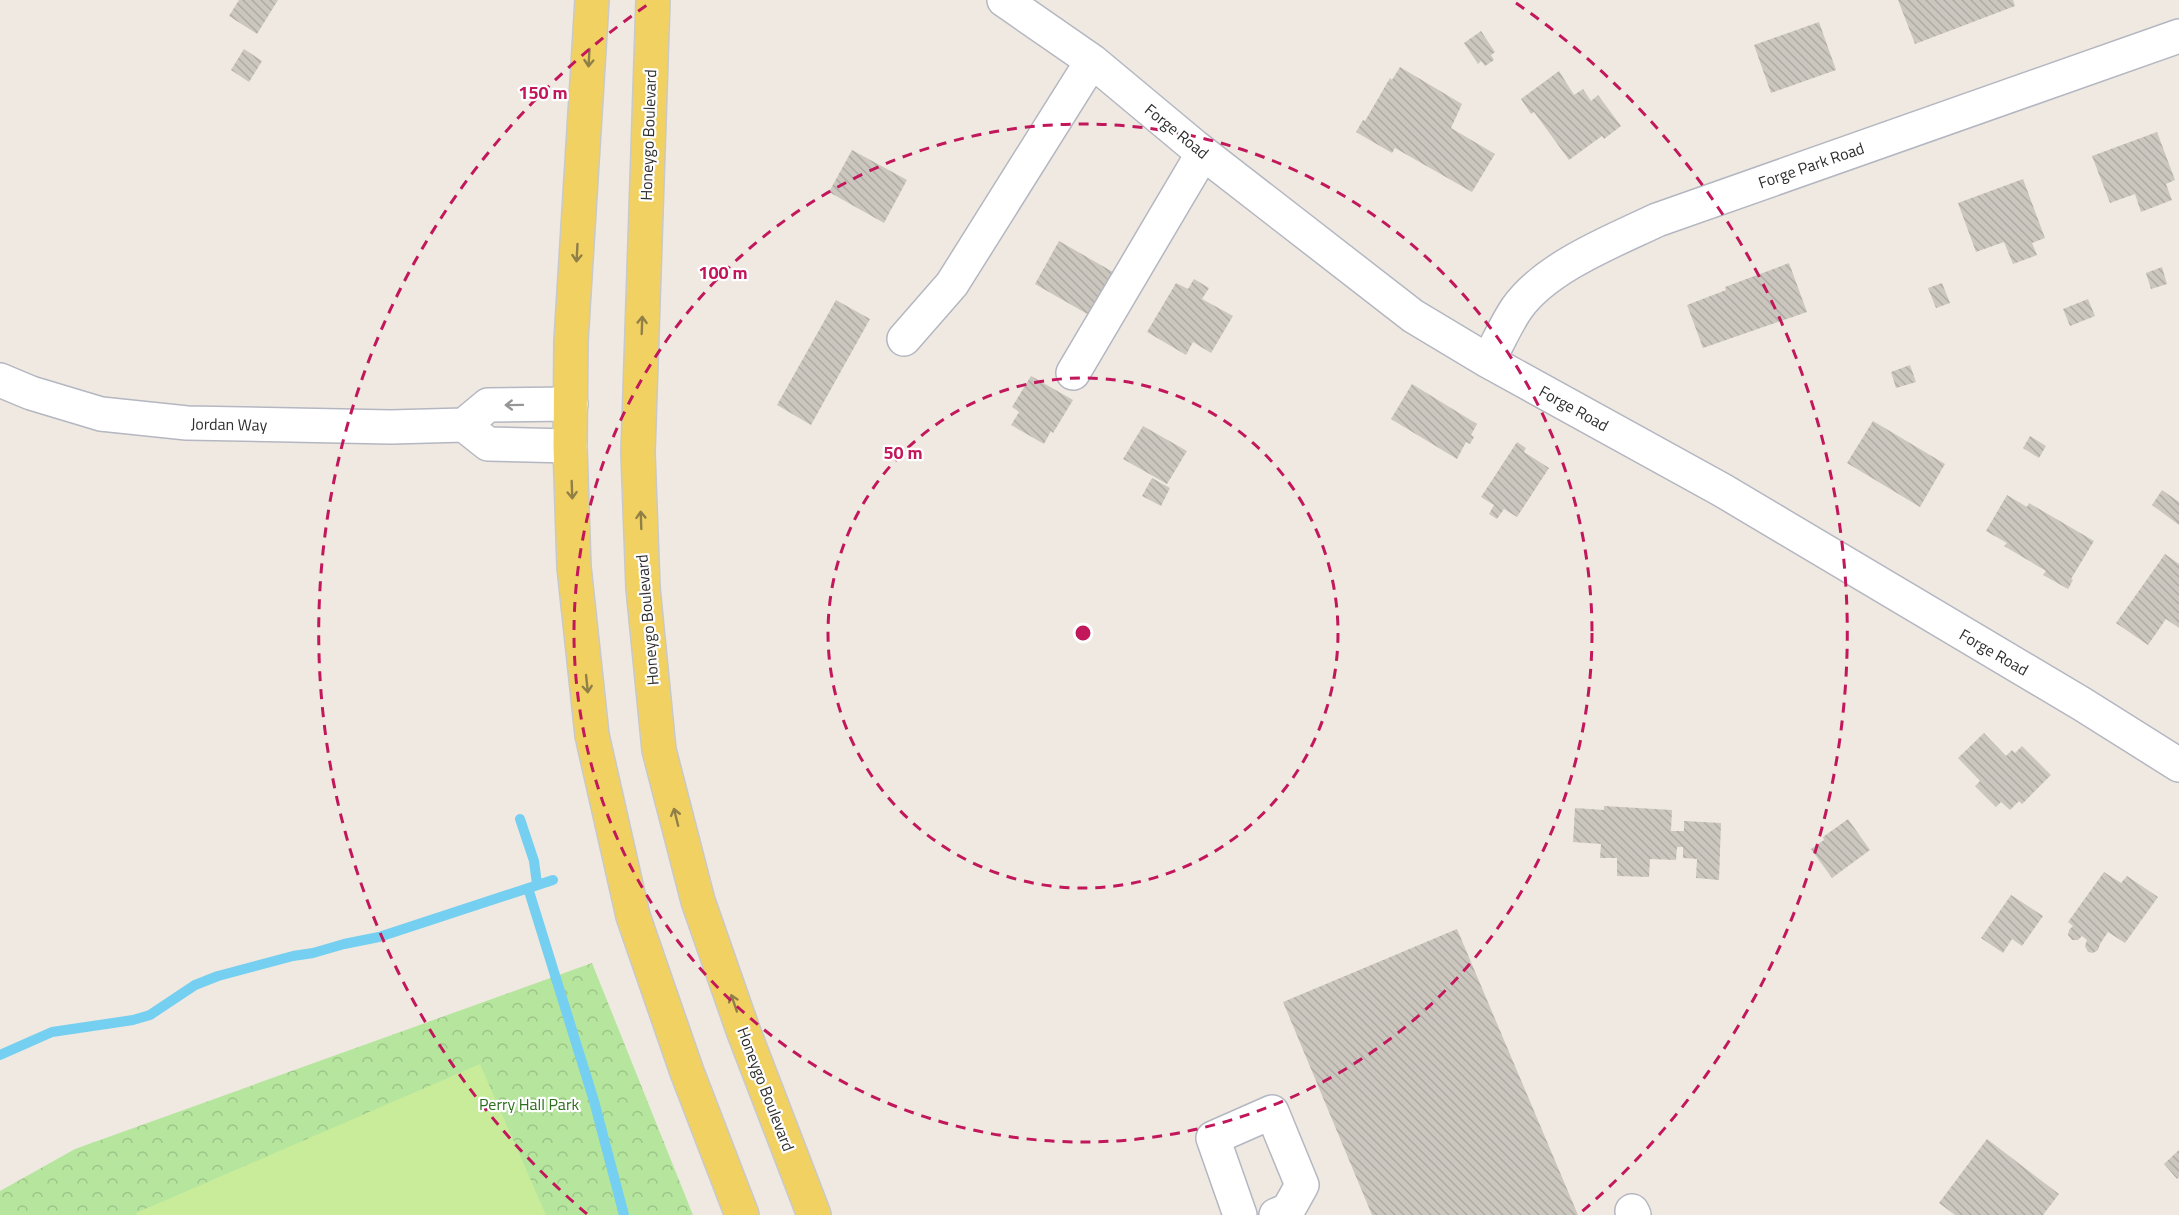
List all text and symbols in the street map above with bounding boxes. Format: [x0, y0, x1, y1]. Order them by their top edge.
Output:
one-way arrow [583, 48, 594, 68]
street label: Honeygo Boulevard [634, 69, 662, 201]
text: 150 m [518, 79, 568, 106]
street label: Forge Road [1140, 98, 1214, 164]
street label: Forge Park Road [1755, 136, 1867, 194]
one-way arrow [571, 243, 582, 263]
text: 100 m [698, 259, 748, 286]
one-way arrow [636, 316, 648, 336]
street label: Forge Road [1535, 379, 1613, 437]
one-way arrow [504, 399, 524, 411]
street label: Jordan Way [191, 411, 268, 437]
text: 50 m [883, 439, 923, 466]
one-way arrow [566, 479, 577, 499]
one-way arrow [635, 510, 646, 530]
street label: Honeygo Boulevard [629, 554, 665, 686]
street label: Forge Road [1955, 622, 2033, 682]
centre of rings [1073, 623, 1093, 643]
one-way arrow [582, 674, 593, 694]
one-way arrow [670, 808, 682, 827]
one-way arrow [727, 994, 738, 1013]
street label: Honeygo Boulevard [731, 1023, 801, 1155]
park label: Perry Hall Park [479, 1092, 579, 1116]

